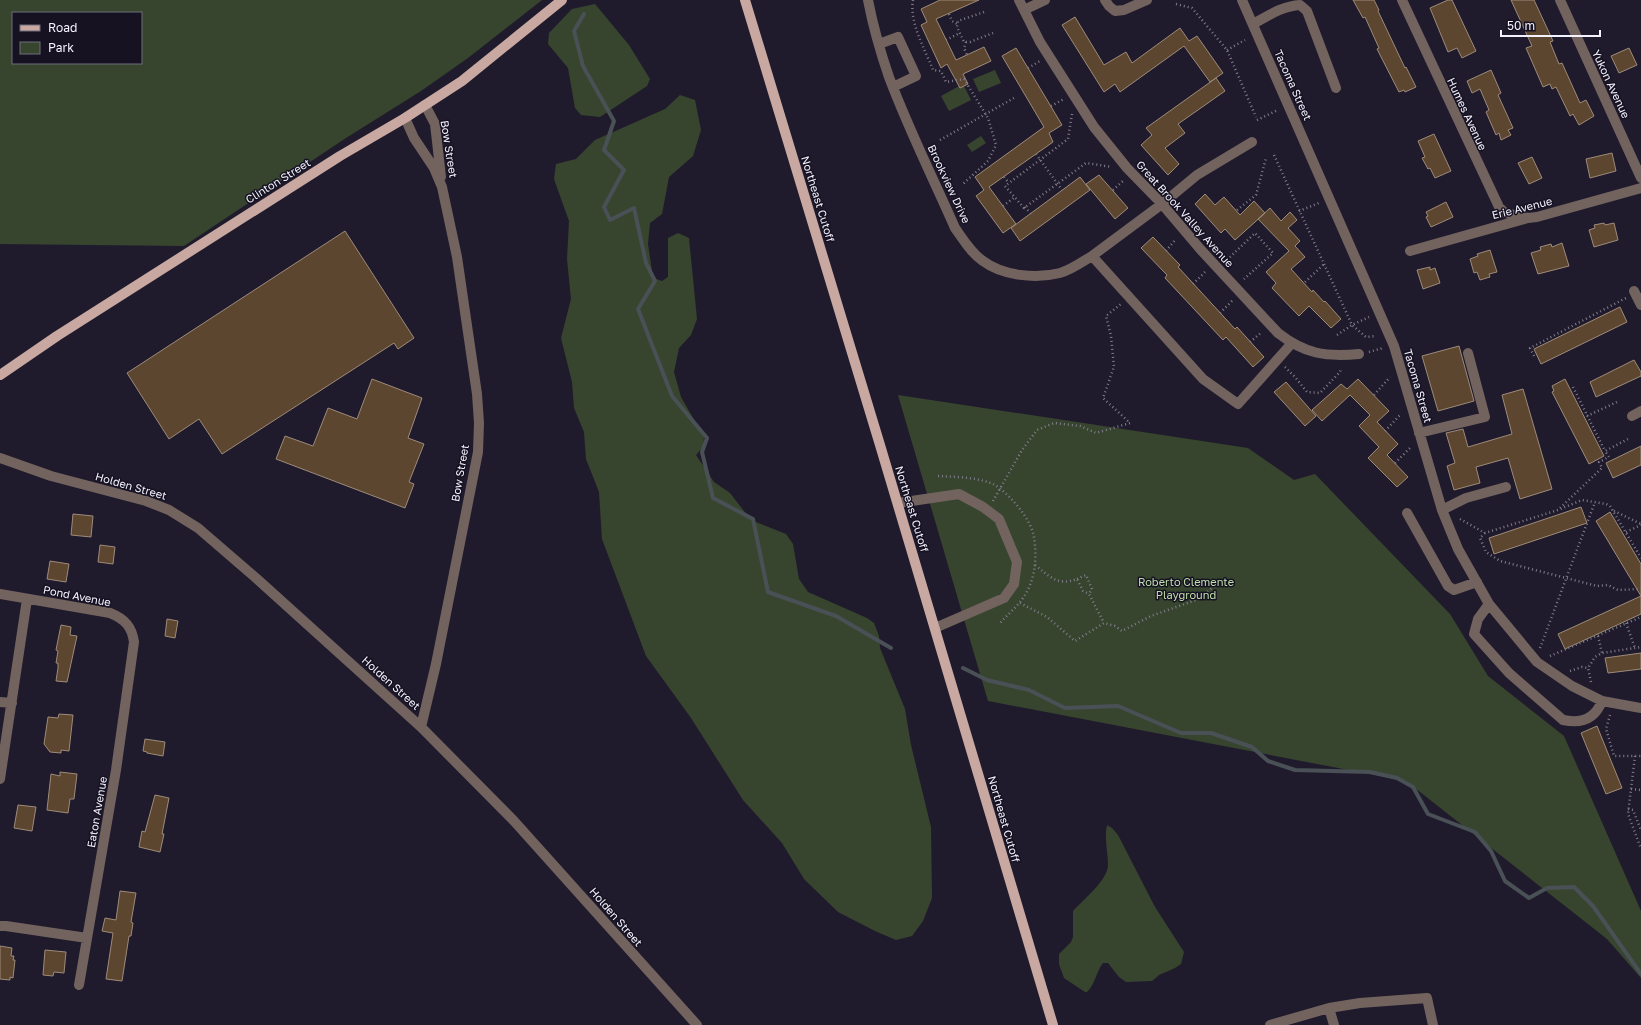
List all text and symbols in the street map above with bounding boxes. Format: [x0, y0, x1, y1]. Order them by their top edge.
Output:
legend [12, 12, 142, 64]
scale bar [1501, 12, 1600, 38]
text: 50 m [1507, 18, 1535, 33]
text: Road [48, 20, 77, 35]
text: Park [48, 40, 74, 55]
street label: Tacoma Street [1272, 47, 1315, 122]
street label: Yukon Avenue [1590, 48, 1633, 120]
street label: Humes Avenue [1445, 75, 1490, 152]
street label: Bow Street [439, 119, 460, 179]
street label: Brookview Drive [926, 142, 973, 225]
street label: Northeast Cutoff [799, 154, 838, 243]
street label: Clinton Street [243, 156, 312, 206]
street label: Great Brook Valley Avenue [1134, 158, 1237, 270]
street label: Erie Avenue [1490, 194, 1553, 221]
street label: Tacoma Street [1402, 348, 1435, 424]
street label: Bow Street [448, 443, 471, 503]
street label: Northeast Cutoff [893, 464, 932, 553]
street label: Holden Street [94, 469, 168, 502]
park label: Roberto Clemente Playground [1138, 575, 1234, 601]
street label: Pond Avenue [42, 583, 112, 608]
street label: Holden Street [360, 653, 423, 712]
street label: Northeast Cutoff [986, 774, 1023, 864]
street label: Eaton Avenue [84, 775, 109, 849]
street label: Holden Street [587, 885, 645, 949]

